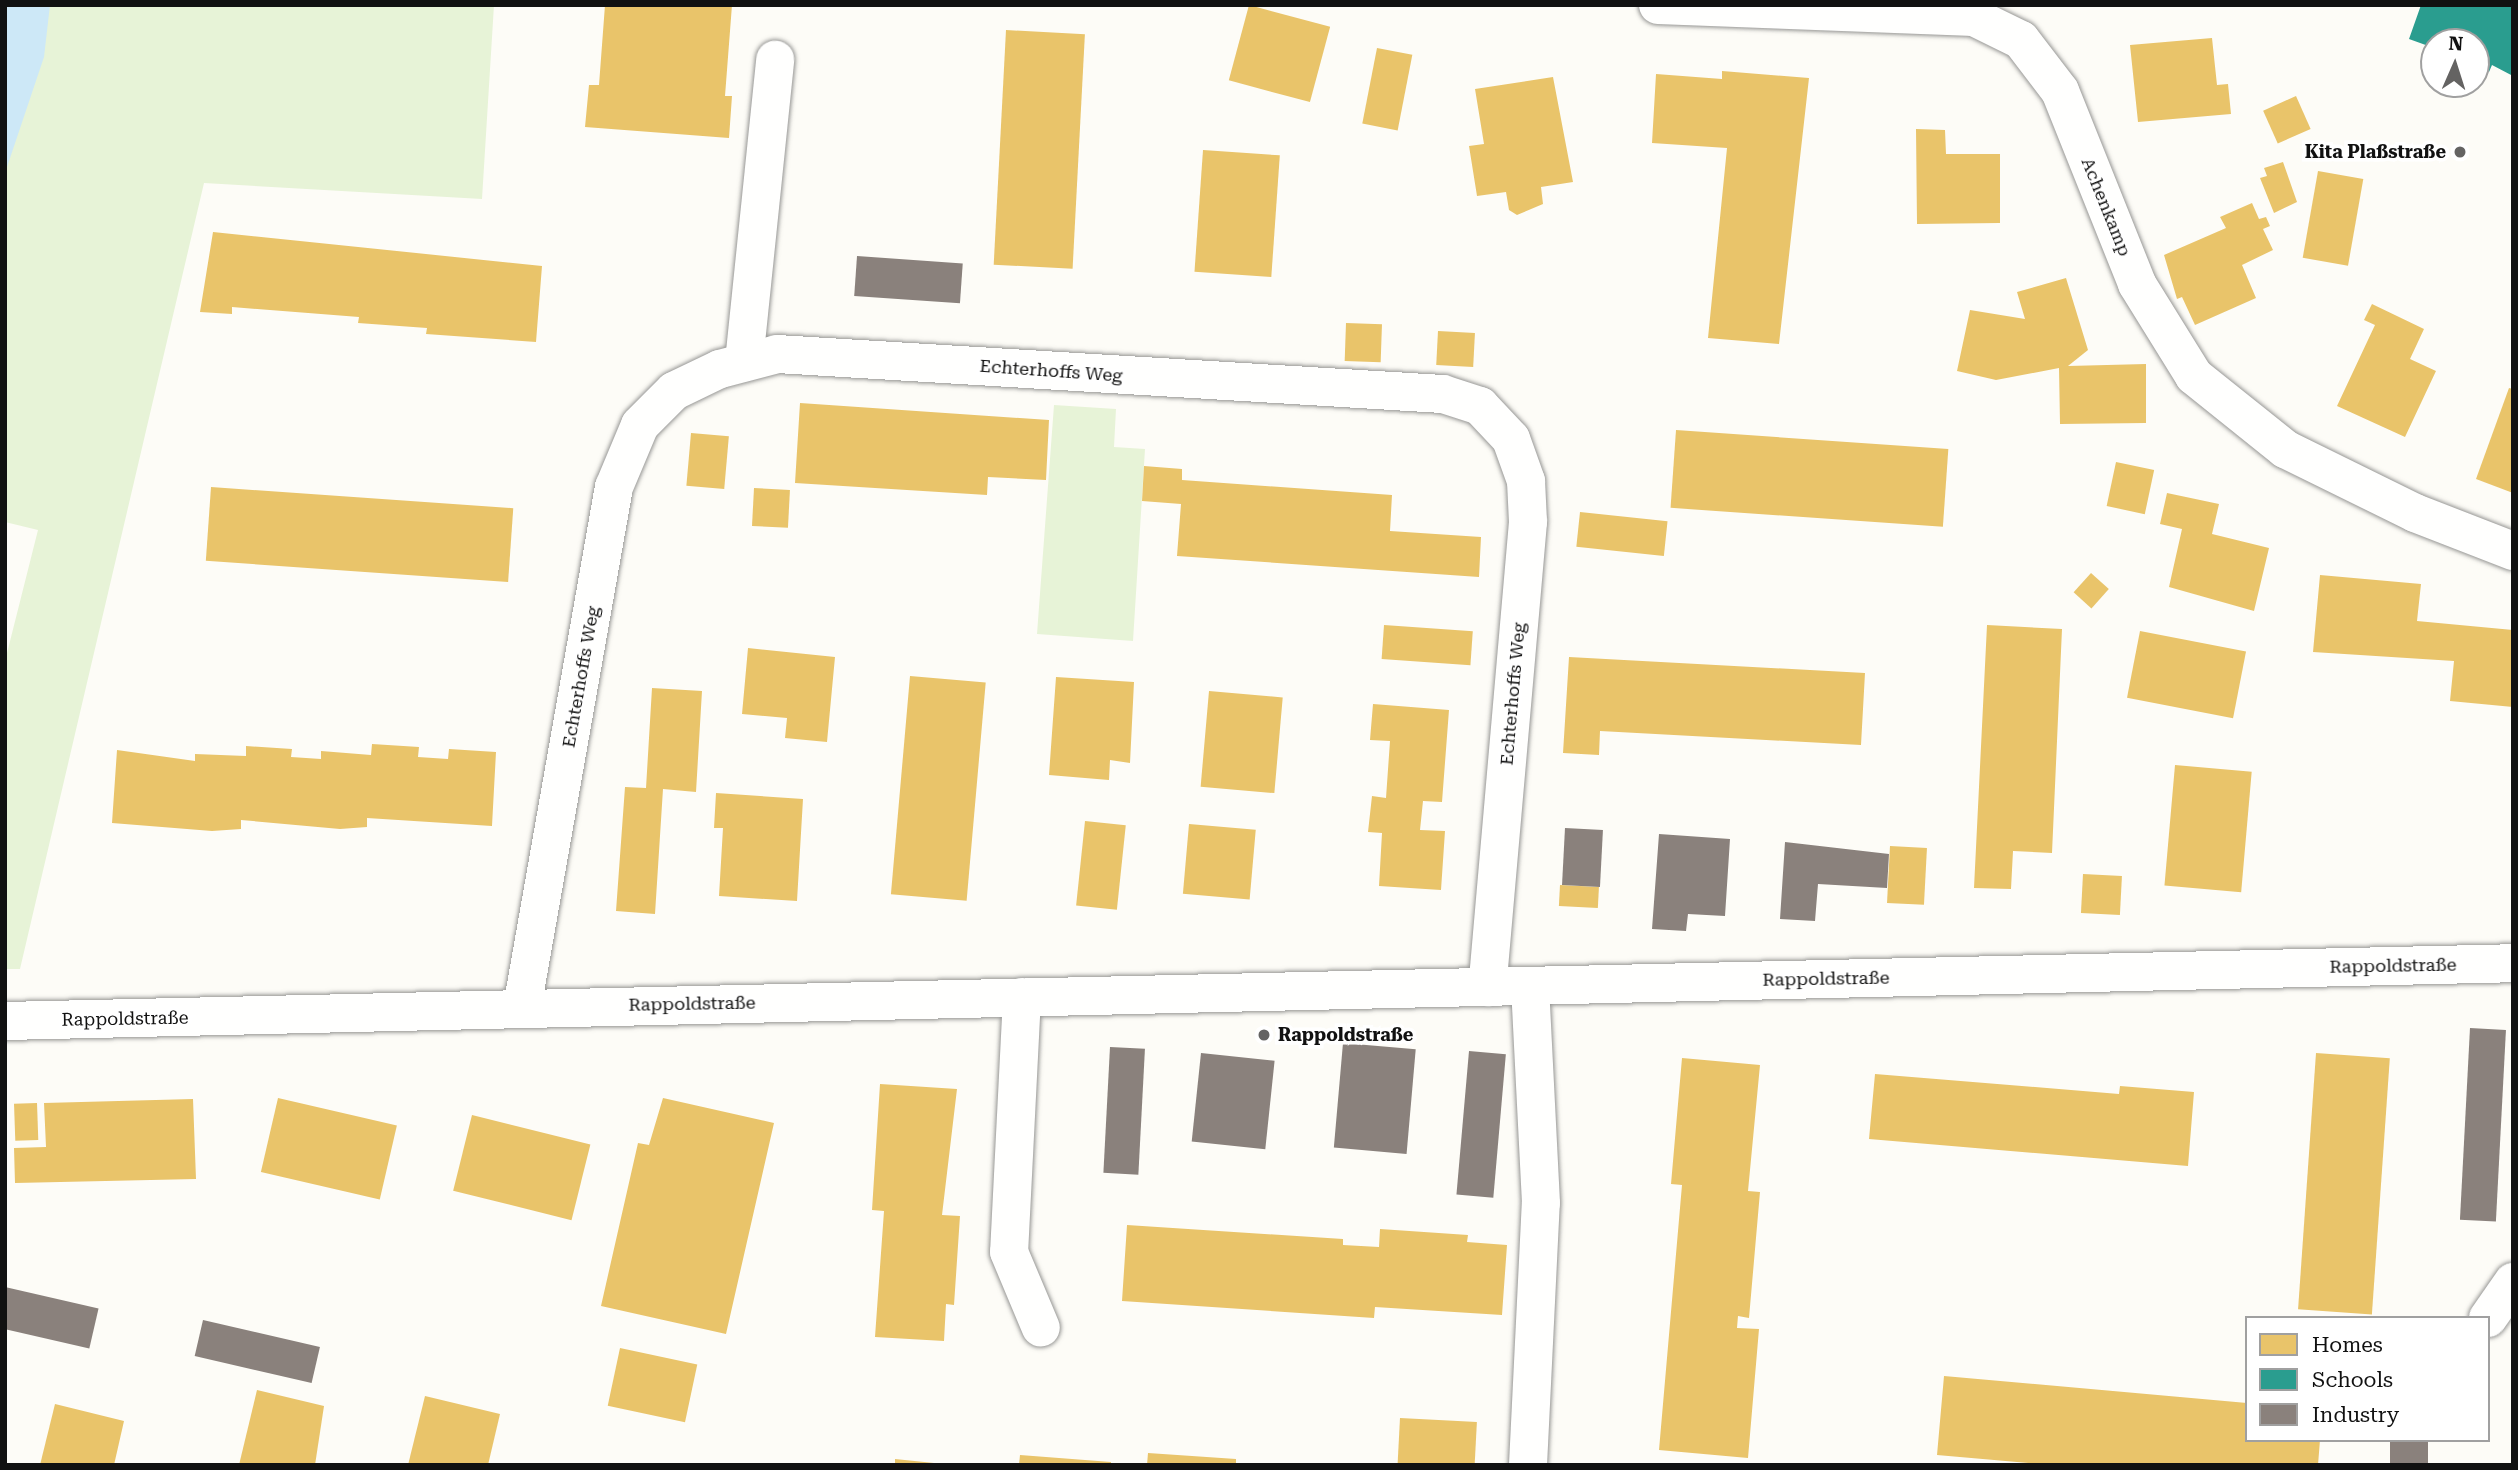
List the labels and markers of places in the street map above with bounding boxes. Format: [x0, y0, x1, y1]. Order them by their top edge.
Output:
place label: Kita Plaßstraße [2305, 141, 2446, 163]
marker: Kita Plaßstraße [2452, 144, 2468, 160]
place label: Rappoldstraße [1278, 1024, 1413, 1046]
marker: Rappoldstraße [1256, 1027, 1272, 1043]

